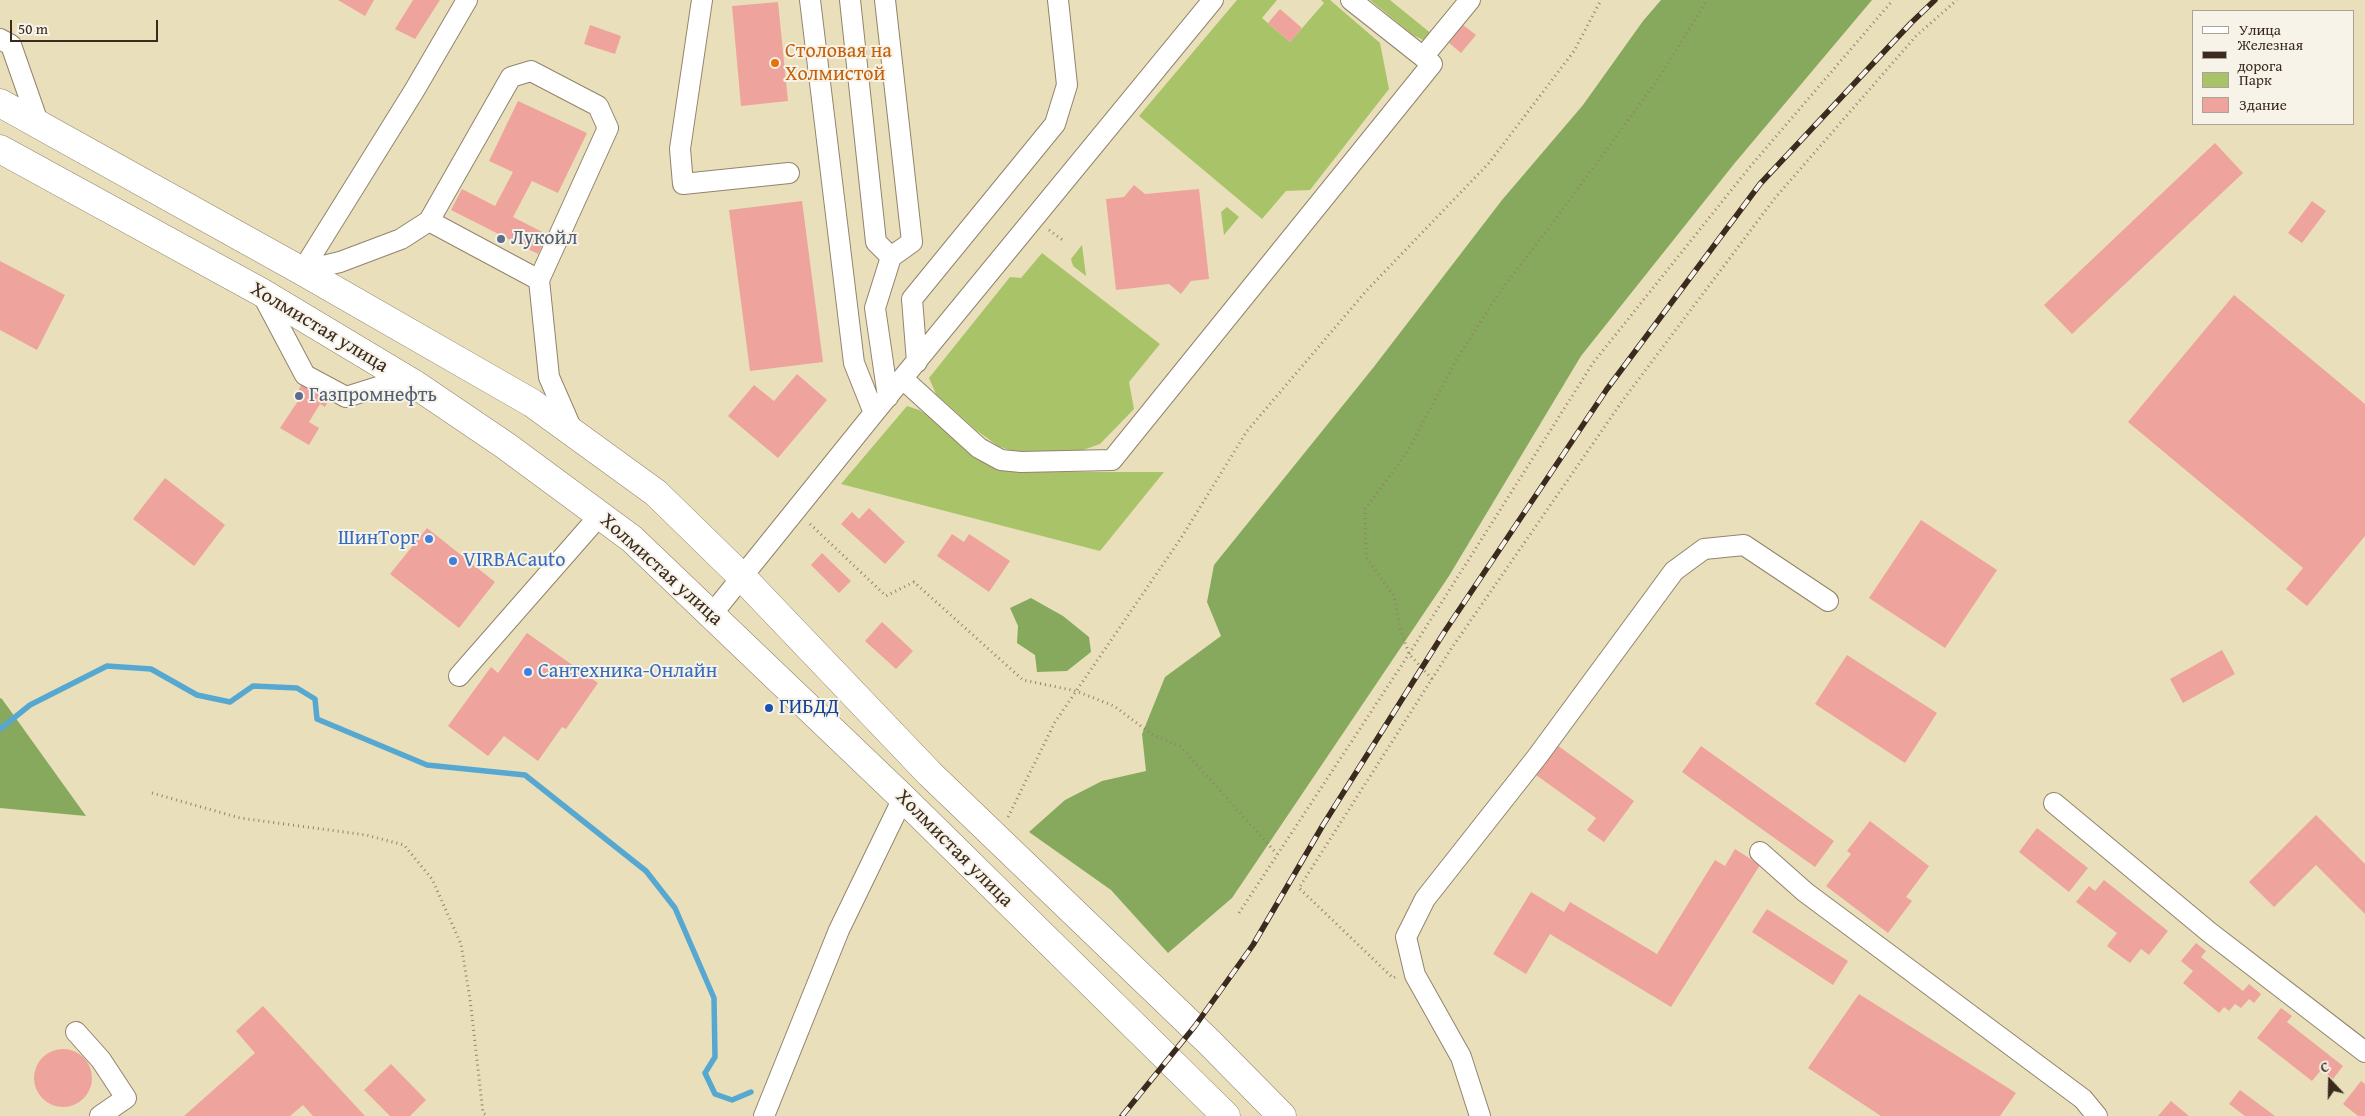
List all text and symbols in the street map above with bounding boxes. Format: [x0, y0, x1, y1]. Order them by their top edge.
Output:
scale bar [12, 10, 160, 42]
legend [2192, 10, 2355, 125]
text: 50 m [18, 18, 48, 39]
text: Улица [2239, 19, 2281, 40]
text: Железная дорога [2237, 34, 2303, 76]
place label: Столовая на Холмистой [785, 40, 892, 87]
marker: Столовая на Холмистой [769, 57, 781, 69]
text: Парк [2239, 69, 2272, 90]
text: Здание [2239, 94, 2287, 115]
place label: Лукойл [511, 227, 577, 251]
marker: Лукойл [495, 233, 507, 245]
street label: Холмистая улица [246, 277, 392, 379]
place label: Газпромнефть [309, 384, 437, 408]
marker: Газпромнефть [293, 390, 305, 402]
street label: Холмистая улица [595, 509, 727, 631]
place label: ШинТорг [338, 527, 419, 551]
marker: ШинТорг [423, 533, 435, 545]
place label: VIRBACauto [463, 549, 565, 573]
marker: VIRBACauto [447, 555, 459, 567]
place label: Сантехника-Онлайн [538, 660, 717, 684]
marker: Сантехника-Онлайн [522, 666, 534, 678]
place label: ГИБДД [779, 696, 839, 720]
marker: ГИБДД [763, 702, 775, 714]
street label: Холмистая улица [890, 785, 1018, 913]
north arrow [2305, 1056, 2355, 1106]
text: С [2317, 1056, 2332, 1078]

